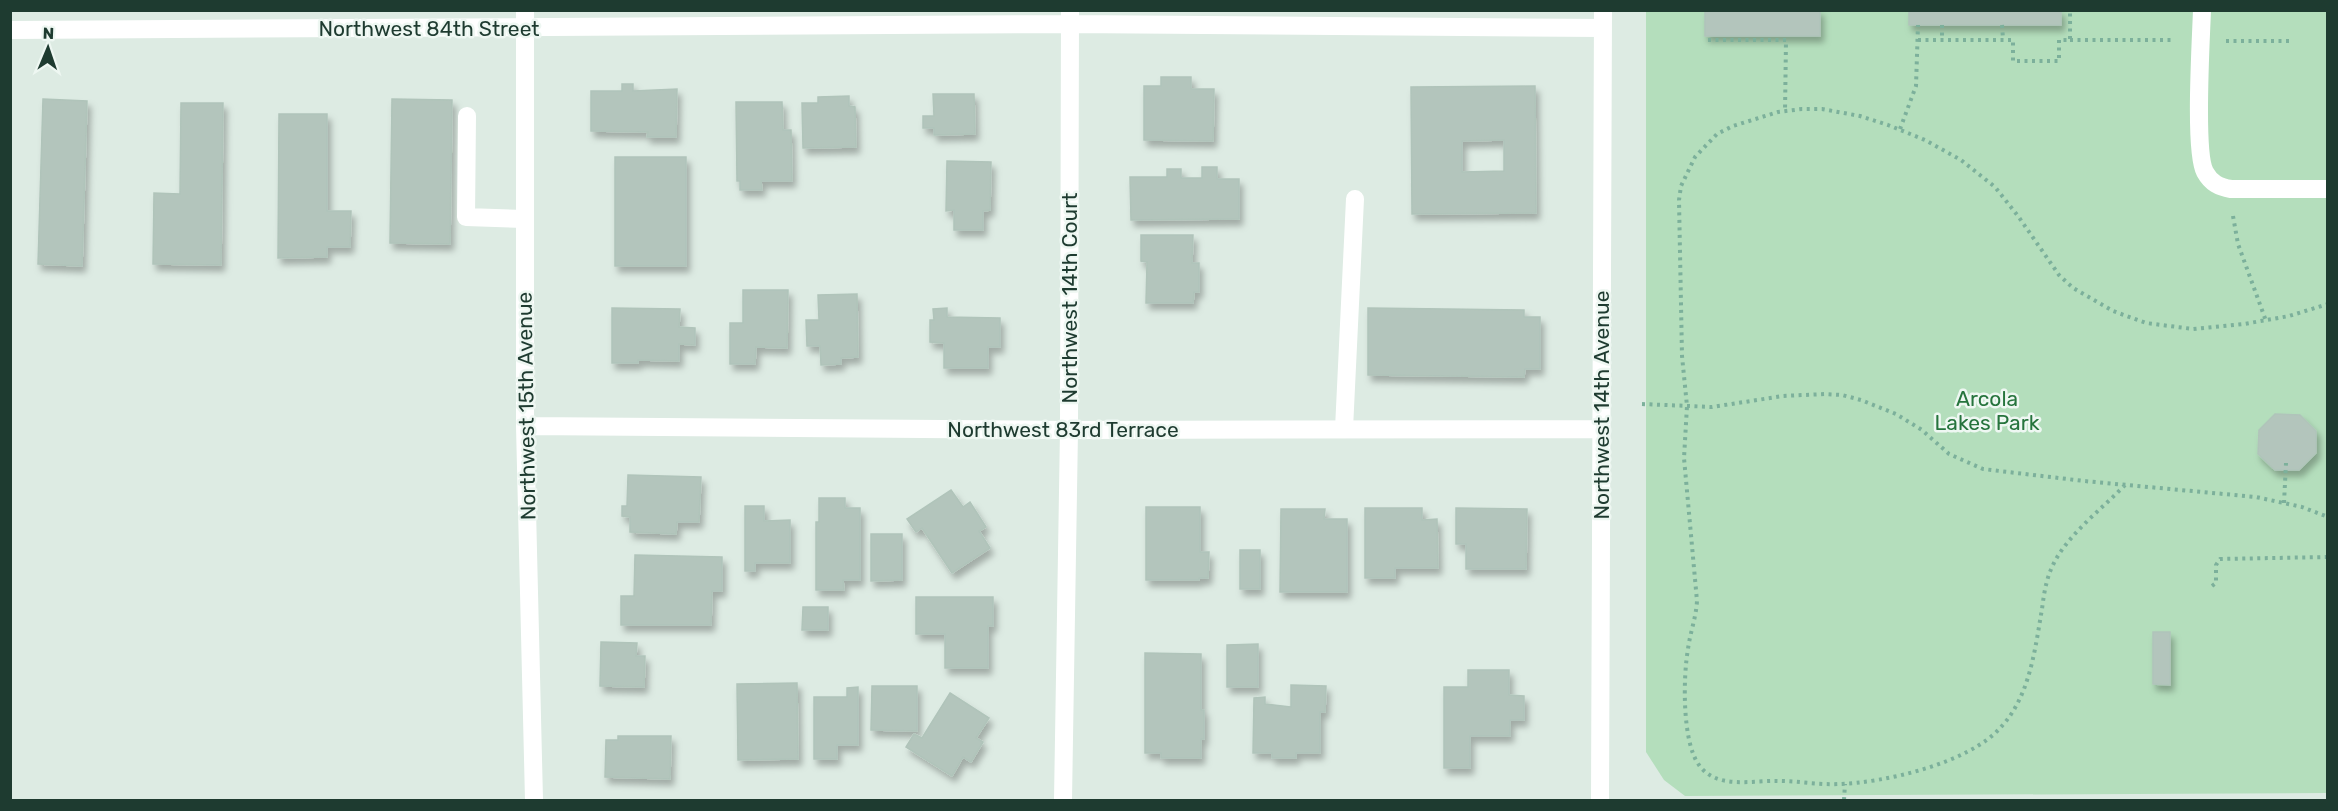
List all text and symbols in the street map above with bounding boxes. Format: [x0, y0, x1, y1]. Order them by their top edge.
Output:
street label: Northwest 84th Street [318, 16, 540, 41]
north arrow [18, 18, 78, 78]
text: N [42, 24, 55, 43]
street label: Northwest 14th Court [1057, 193, 1082, 403]
street label: Northwest 14th Avenue [1589, 290, 1614, 520]
street label: Northwest 15th Avenue [512, 292, 540, 520]
park label: Arcola Lakes Park [1934, 386, 2040, 435]
street label: Northwest 83rd Terrace [947, 417, 1179, 442]

